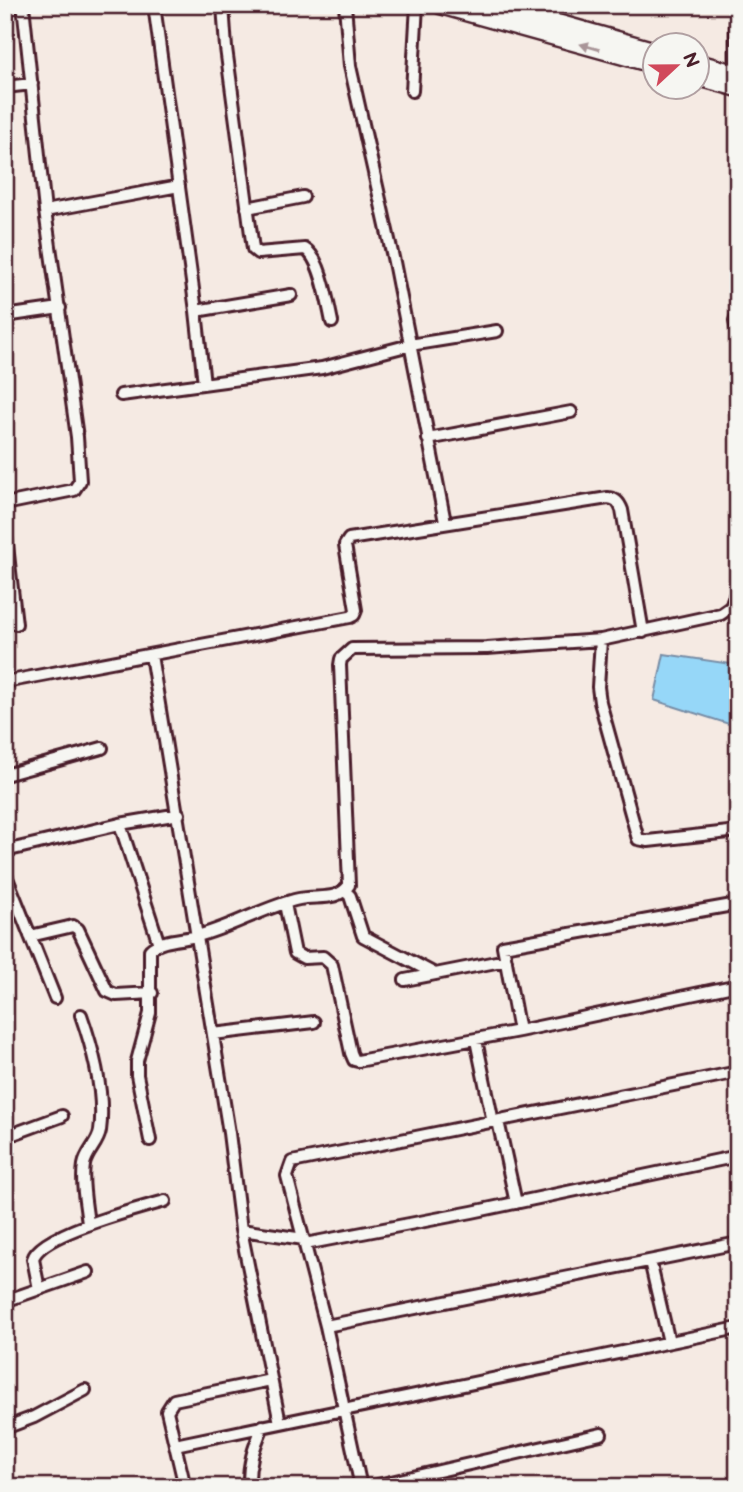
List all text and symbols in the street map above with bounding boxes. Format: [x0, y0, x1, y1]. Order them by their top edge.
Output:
north arrow [642, 32, 712, 102]
one-way arrow [579, 41, 600, 51]
text: N [677, 49, 704, 71]

